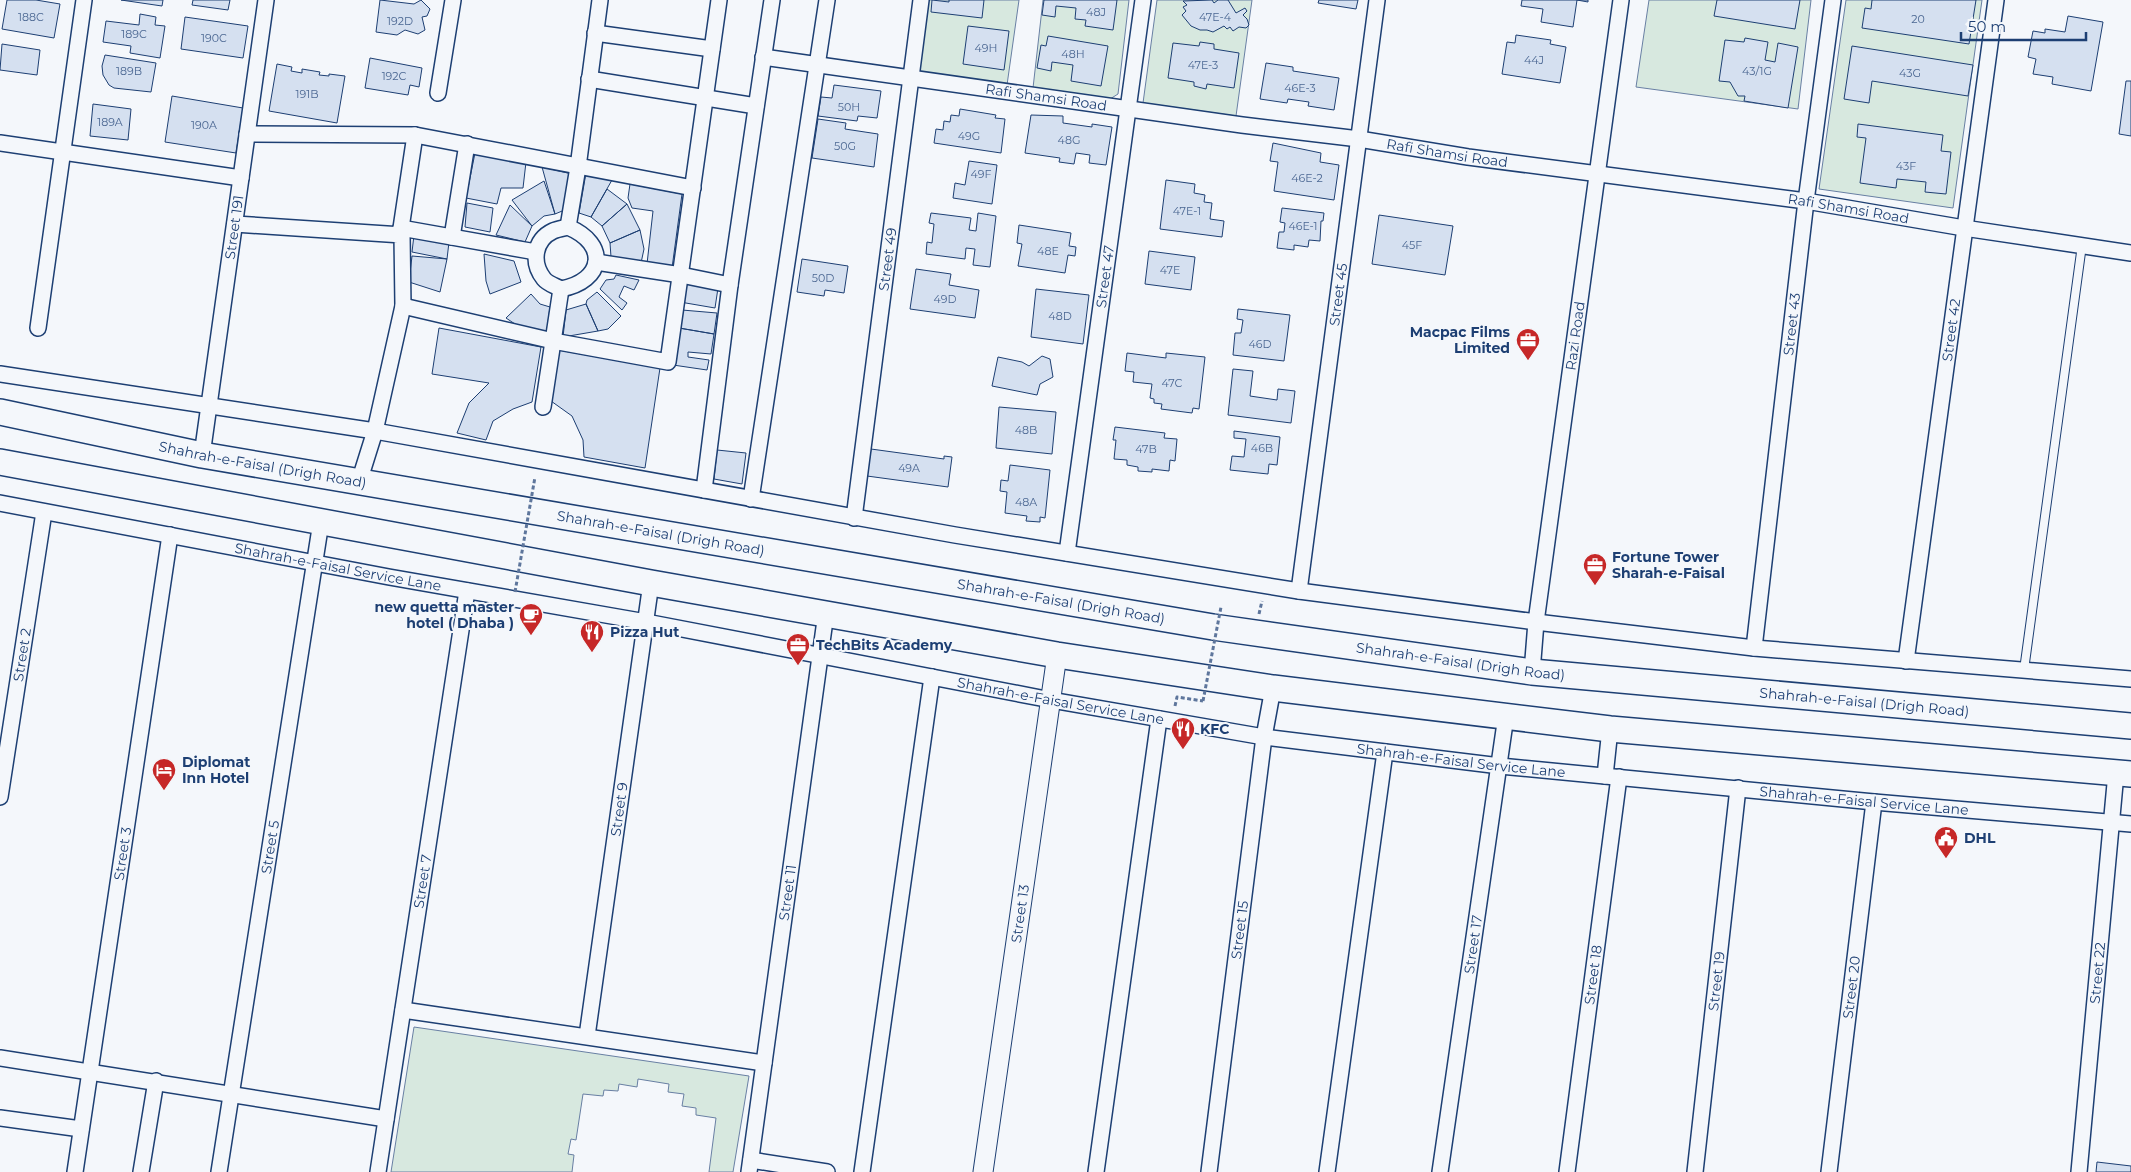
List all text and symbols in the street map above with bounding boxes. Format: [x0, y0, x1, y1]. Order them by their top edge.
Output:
house number: 48J [1086, 5, 1106, 19]
house number: 188C [18, 10, 44, 24]
house number: 47E-4 [1199, 10, 1232, 24]
scale bar [1961, 10, 2086, 42]
house number: 20 [1911, 12, 1925, 26]
house number: 192D [387, 14, 413, 28]
text: 50 m [1968, 17, 2006, 36]
house number: 189C [121, 27, 147, 41]
house number: 190C [201, 31, 227, 45]
house number: 49H [975, 41, 997, 55]
house number: 48H [1061, 47, 1085, 61]
house number: 44J [1524, 53, 1544, 67]
house number: 47E-3 [1188, 58, 1218, 72]
house number: 189B [116, 64, 142, 78]
house number: 43/1G [1742, 64, 1772, 78]
house number: 43G [1899, 66, 1921, 80]
house number: 192C [382, 69, 407, 83]
street label: Rafi Shamsi Road [984, 80, 1108, 115]
house number: 46E-3 [1284, 81, 1316, 95]
house number: 191B [296, 87, 318, 101]
house number: 50H [838, 100, 860, 114]
house number: 189A [97, 115, 123, 129]
house number: 190A [191, 118, 217, 132]
house number: 49G [958, 129, 980, 143]
house number: 48G [1058, 133, 1080, 147]
street label: Rafi Shamsi Road [1385, 135, 1509, 171]
house number: 50G [834, 139, 856, 153]
house number: 43F [1896, 159, 1916, 173]
house number: 49F [971, 167, 991, 181]
house number: 46E-2 [1291, 171, 1323, 185]
street label: Rafi Shamsi Road [1787, 190, 1910, 227]
street label: Street 191 [221, 194, 247, 261]
house number: 47E-1 [1173, 204, 1201, 218]
house number: 46E-1 [1288, 219, 1318, 233]
street label: Street 49 [874, 226, 900, 292]
house number: 45F [1402, 238, 1422, 252]
house number: 48E [1037, 244, 1059, 258]
street label: Street 47 [1092, 244, 1118, 309]
street label: Street 45 [1325, 262, 1351, 327]
house number: 47E [1160, 263, 1180, 277]
house number: 50D [812, 271, 834, 285]
house number: 49D [934, 292, 956, 306]
street label: Street 43 [1779, 292, 1804, 357]
street label: Street 42 [1938, 297, 1964, 363]
street label: Razi Road [1561, 300, 1589, 371]
house number: 48D [1048, 309, 1072, 323]
place label: Macpac Films Limited [1410, 323, 1511, 357]
office icon: Macpac Films Limited [1515, 327, 1541, 361]
house number: 46D [1248, 337, 1272, 351]
house number: 47C [1162, 376, 1183, 390]
house number: 48B [1015, 423, 1037, 437]
street label: Shahrah-e-Faisal (Drigh Road) [157, 437, 368, 492]
house number: 46B [1251, 441, 1273, 455]
house number: 47B [1135, 442, 1157, 456]
house number: 49A [898, 461, 920, 475]
house number: 48A [1015, 495, 1037, 509]
street label: Shahrah-e-Faisal (Drigh Road) [556, 507, 766, 560]
street label: Shahrah-e-Faisal Service Lane [233, 539, 443, 595]
place label: Fortune Tower Sharah-e-Faisal [1612, 548, 1725, 582]
office icon: Fortune Tower Sharah-e-Faisal [1582, 552, 1608, 586]
street label: Shahrah-e-Faisal (Drigh Road) [956, 575, 1167, 628]
place label: new quetta master hotel ( Dhaba ) [375, 598, 514, 632]
cafe icon: new quetta master hotel ( Dhaba ) [518, 602, 544, 636]
restaurant icon: Pizza Hut [579, 619, 605, 653]
place label: Pizza Hut [610, 623, 679, 641]
street label: Street 2 [9, 627, 35, 683]
office icon: TechBits Academy [785, 632, 811, 666]
place label: TechBits Academy [816, 636, 953, 654]
street label: Shahrah-e-Faisal (Drigh Road) [1355, 638, 1566, 684]
street label: Shahrah-e-Faisal Service Lane [956, 673, 1165, 728]
street label: Shahrah-e-Faisal (Drigh Road) [1759, 684, 1970, 720]
restaurant icon: KFC [1170, 716, 1196, 750]
place label: KFC [1200, 720, 1229, 738]
street label: Shahrah-e-Faisal Service Lane [1356, 739, 1566, 781]
place label: Diplomat Inn Hotel [182, 753, 250, 787]
hotel icon: Diplomat Inn Hotel [151, 757, 177, 791]
street label: Street 9 [606, 781, 632, 838]
street label: Shahrah-e-Faisal Service Lane [1759, 782, 1969, 819]
street label: Street 5 [257, 819, 283, 875]
street label: Street 3 [110, 825, 135, 882]
public building icon: DHL [1933, 825, 1959, 859]
place label: DHL [1964, 829, 1996, 847]
street label: Street 7 [410, 853, 436, 910]
street label: Street 11 [775, 864, 800, 922]
street label: Street 13 [1007, 883, 1033, 944]
street label: Street 15 [1227, 899, 1252, 960]
street label: Street 17 [1460, 914, 1486, 975]
street label: Street 22 [2086, 941, 2109, 1005]
street label: Street 18 [1580, 944, 1606, 1006]
street label: Street 19 [1704, 951, 1729, 1012]
street label: Street 20 [1839, 955, 1864, 1020]

